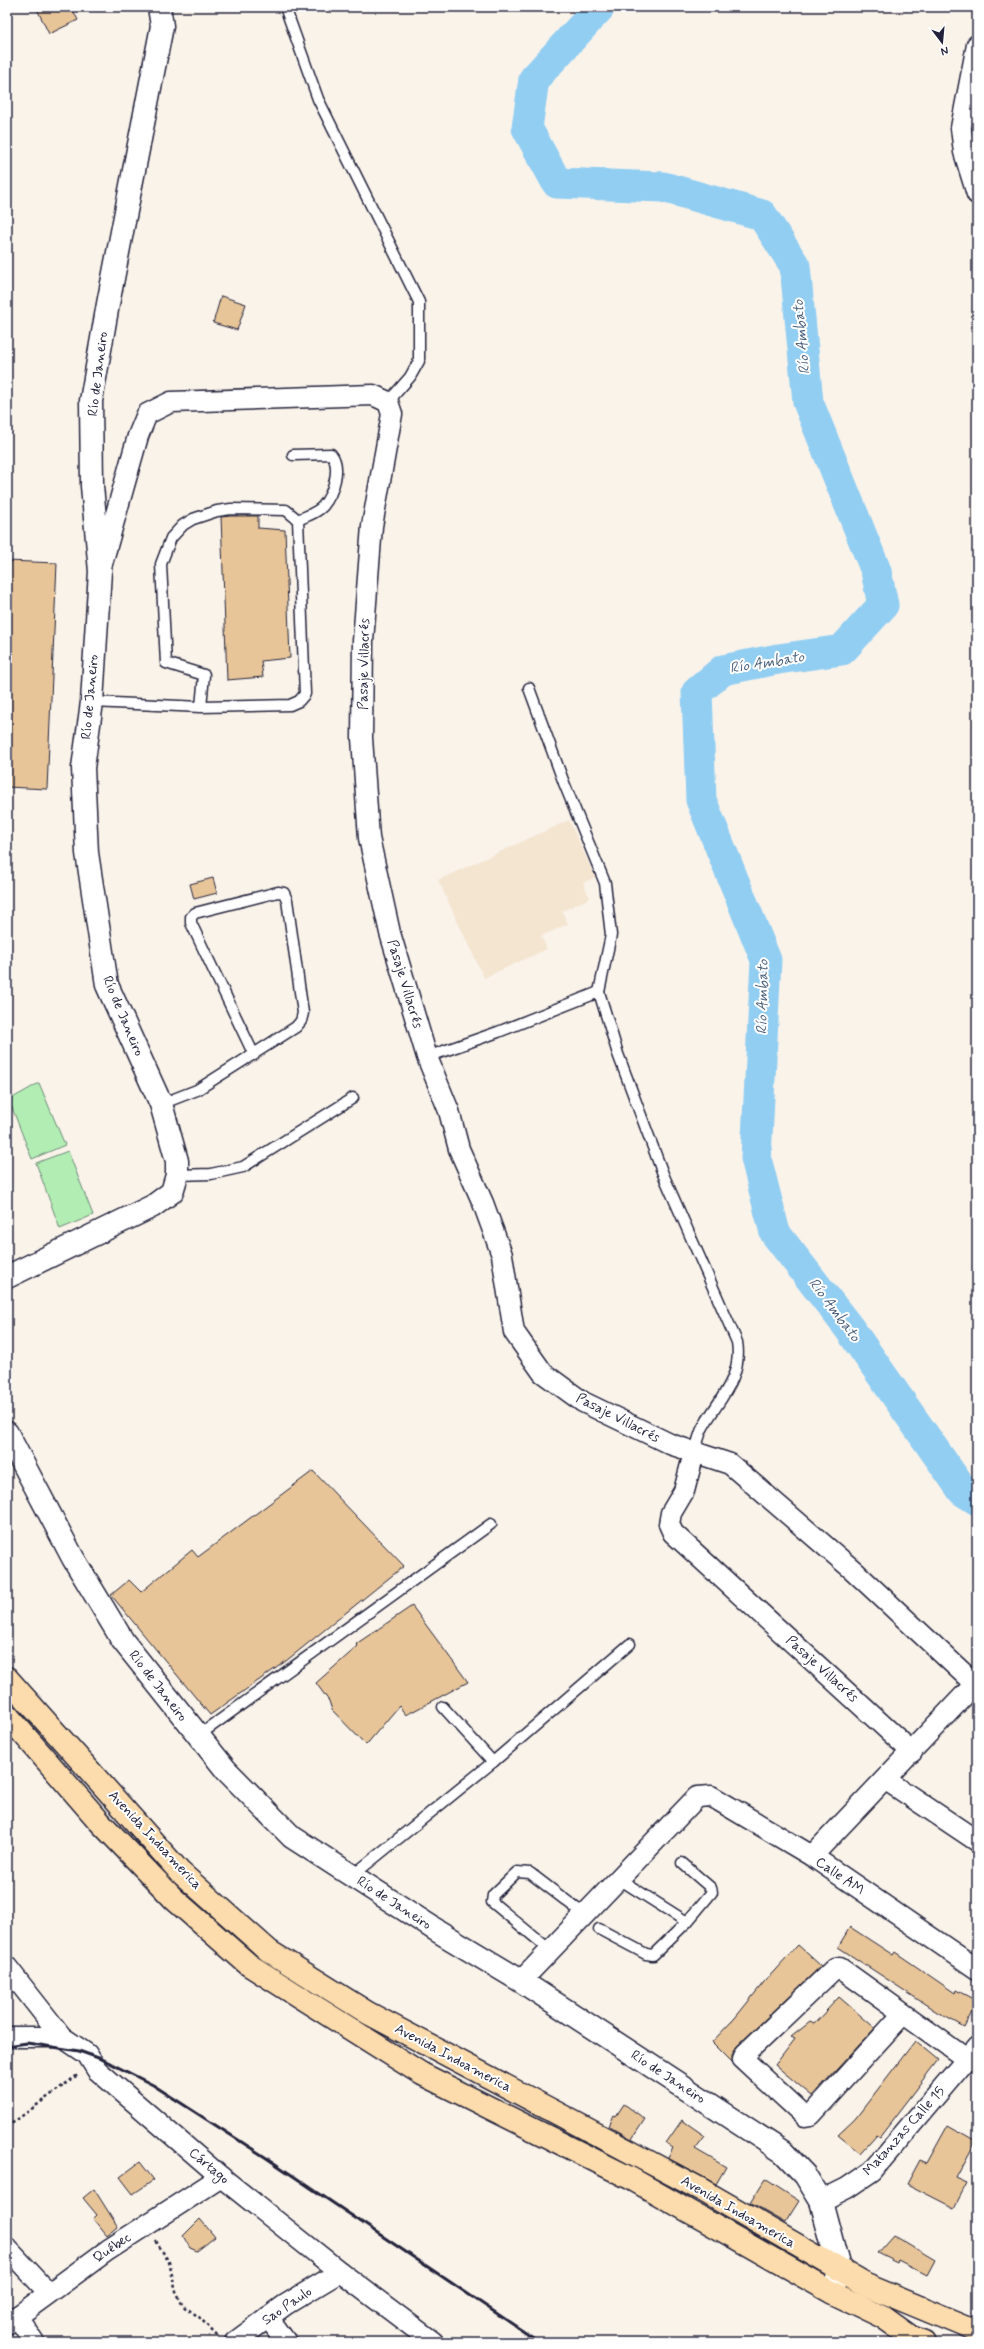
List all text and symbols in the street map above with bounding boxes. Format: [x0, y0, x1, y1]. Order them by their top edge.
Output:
north arrow [922, 22, 962, 62]
text: N [939, 43, 950, 58]
water label: Río Ambato [789, 298, 815, 375]
street label: Río de Janeiro [84, 331, 112, 417]
street label: Pasaje Villacrés [354, 618, 374, 710]
water label: Río Ambato [728, 647, 806, 679]
street label: Río de Janeiro [77, 654, 103, 740]
street label: Pasaje Villacrés [383, 938, 427, 1030]
water label: Río Ambato [752, 959, 774, 1035]
street label: Río de Janeiro [98, 973, 148, 1059]
water label: Río Ambato [803, 1274, 865, 1346]
street label: Pasaje Villacrés [573, 1389, 663, 1447]
street label: Pasaje Villacrés [782, 1632, 862, 1706]
street label: Río de Janeiro [125, 1647, 191, 1725]
street label: Avenida Indoamerica [104, 1787, 206, 1893]
street label: Calle AM [812, 1853, 868, 1899]
street label: Río de Janeiro [353, 1872, 435, 1934]
street label: Avenida Indoamerica [392, 2020, 514, 2096]
street label: Río de Janeiro [627, 2046, 709, 2108]
street label: Matanzas Calle 15 [859, 2083, 949, 2179]
street label: Cártago [184, 2144, 233, 2189]
street label: Avenida Indoamerica [677, 2172, 799, 2252]
street label: Québec [89, 2229, 135, 2267]
street label: Sao Paulo [258, 2283, 316, 2329]

